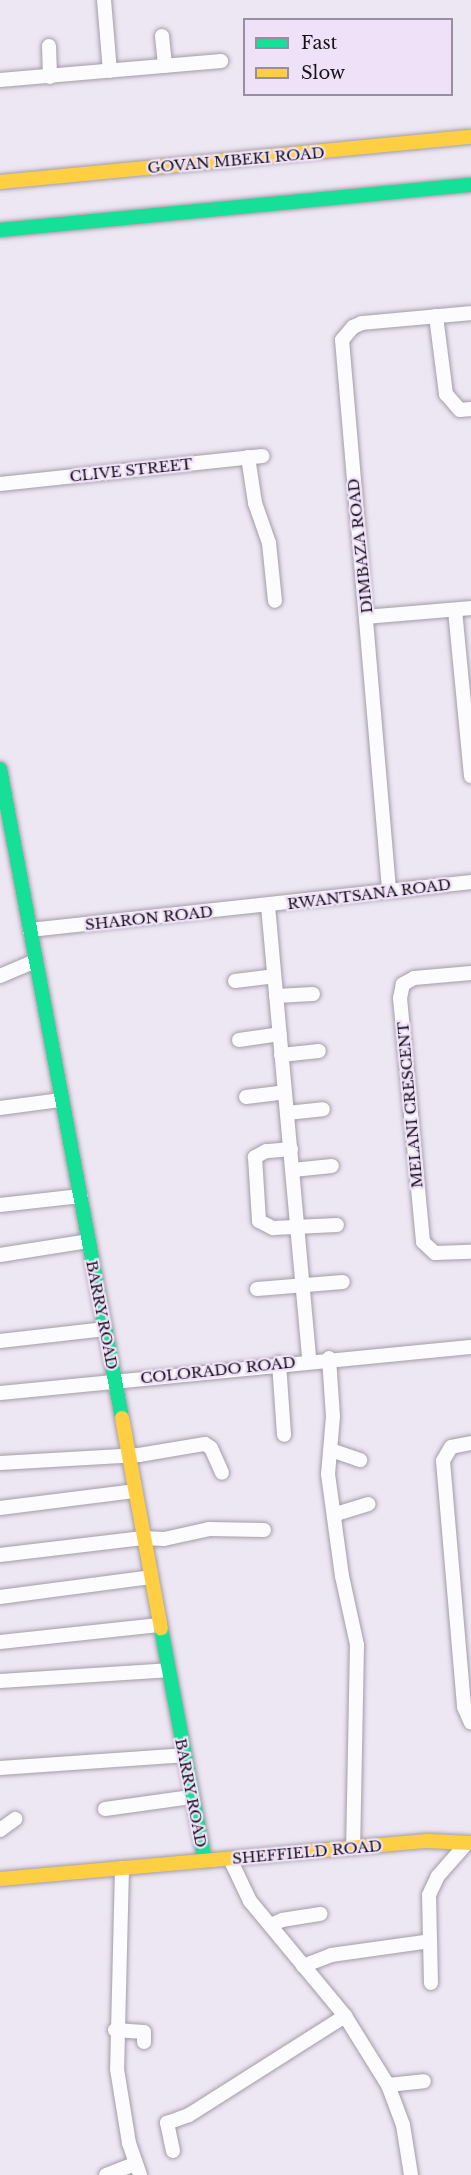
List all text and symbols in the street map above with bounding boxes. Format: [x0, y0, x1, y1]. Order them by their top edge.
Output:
legend [243, 18, 453, 96]
text: Fast [301, 32, 337, 54]
text: Slow [301, 62, 345, 84]
street label: GOVAN MBEKI ROAD [147, 143, 325, 177]
street label: CLIVE STREET [69, 455, 193, 485]
street label: DIMBAZA ROAD [344, 477, 376, 615]
street label: RWANTSANA ROAD [286, 875, 452, 913]
street label: SHARON ROAD [84, 902, 214, 934]
street label: MELANI CRESCENT [394, 1021, 426, 1189]
street label: BARRY ROAD [83, 1259, 121, 1371]
street label: COLORADO ROAD [139, 1353, 297, 1387]
street label: BARRY ROAD [172, 1737, 210, 1849]
street label: SHEFFIELD ROAD [231, 1836, 383, 1868]

